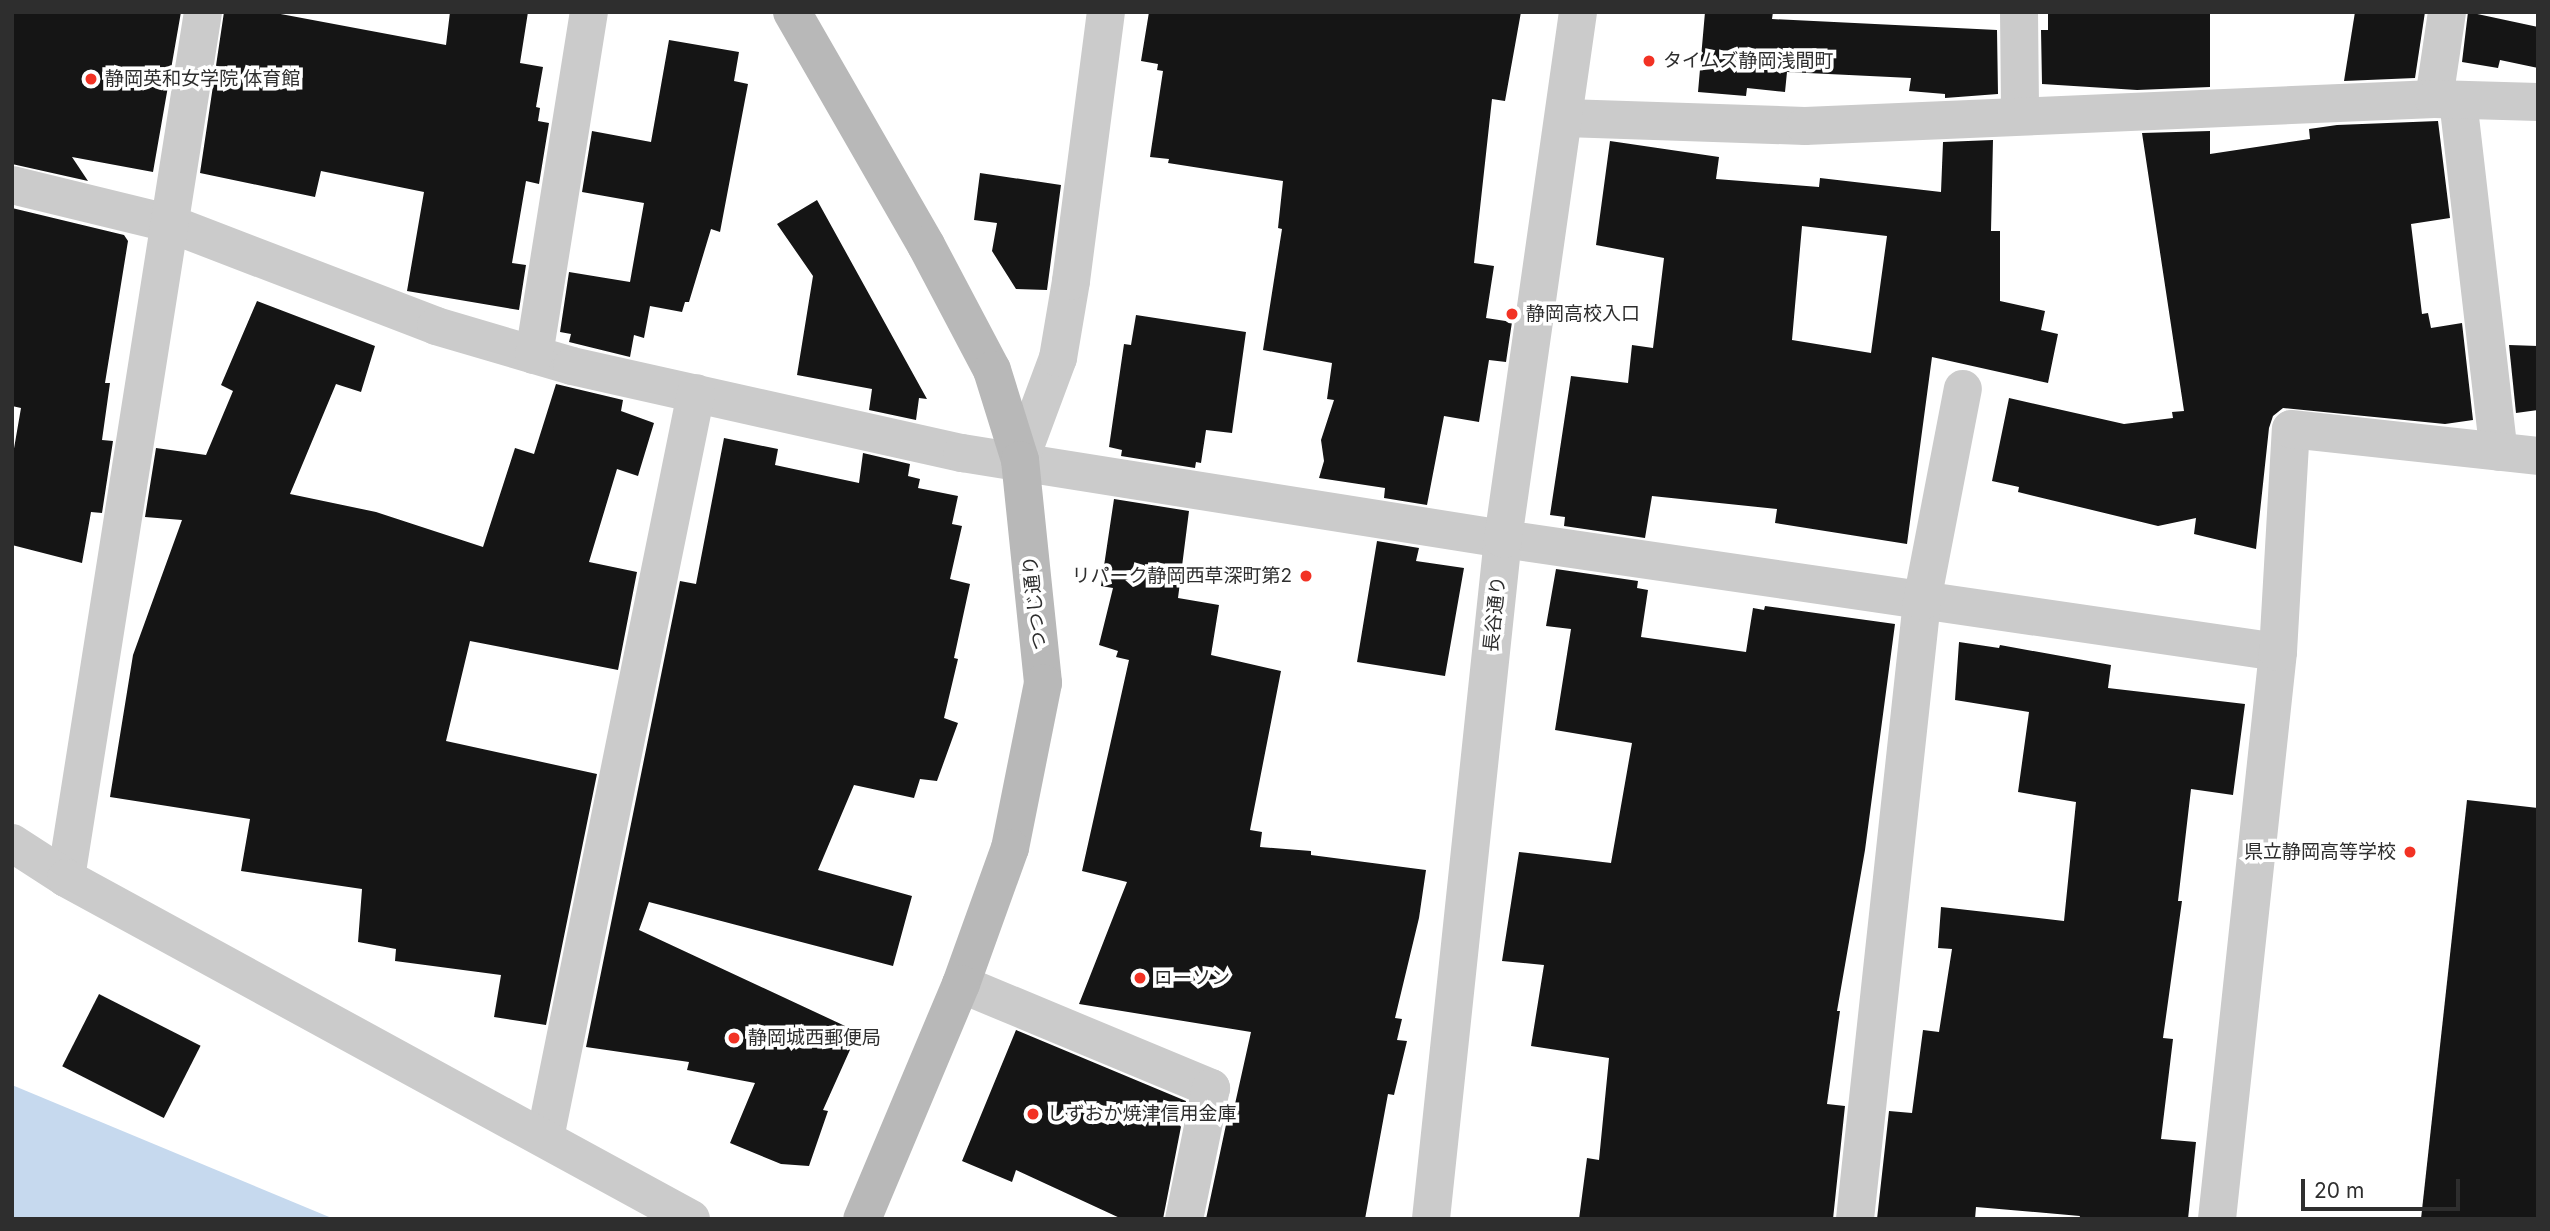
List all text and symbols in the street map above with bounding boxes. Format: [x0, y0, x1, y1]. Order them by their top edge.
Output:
place label: タイムズ静岡浅間町 [1663, 50, 1834, 72]
marker: タイムズ静岡浅間町 [1641, 53, 1657, 69]
place label: 静岡英和女学院 体育館 [105, 68, 300, 90]
marker: 静岡英和女学院 体育館 [83, 71, 99, 87]
place label: 静岡高校入口 [1526, 303, 1640, 325]
marker: 静岡高校入口 [1504, 306, 1520, 322]
street label: つつじ通り [1019, 555, 1051, 651]
place label: リパーク静岡西草深町第2 [1071, 565, 1292, 587]
marker: リパーク静岡西草深町第2 [1298, 568, 1314, 584]
street label: 長谷通り [1480, 575, 1510, 653]
place label: 県立静岡高等学校 [2244, 841, 2396, 863]
marker: 県立静岡高等学校 [2402, 844, 2418, 860]
place label: ローソン [1154, 967, 1230, 989]
marker: ローソン [1132, 970, 1148, 986]
place label: 静岡城西郵便局 [748, 1027, 881, 1049]
marker: 静岡城西郵便局 [726, 1030, 742, 1046]
place label: しずおか焼津信用金庫 [1047, 1103, 1237, 1125]
marker: しずおか焼津信用金庫 [1025, 1106, 1041, 1122]
scale bar [2305, 1164, 2464, 1208]
text: 20 m [2314, 1178, 2364, 1203]

